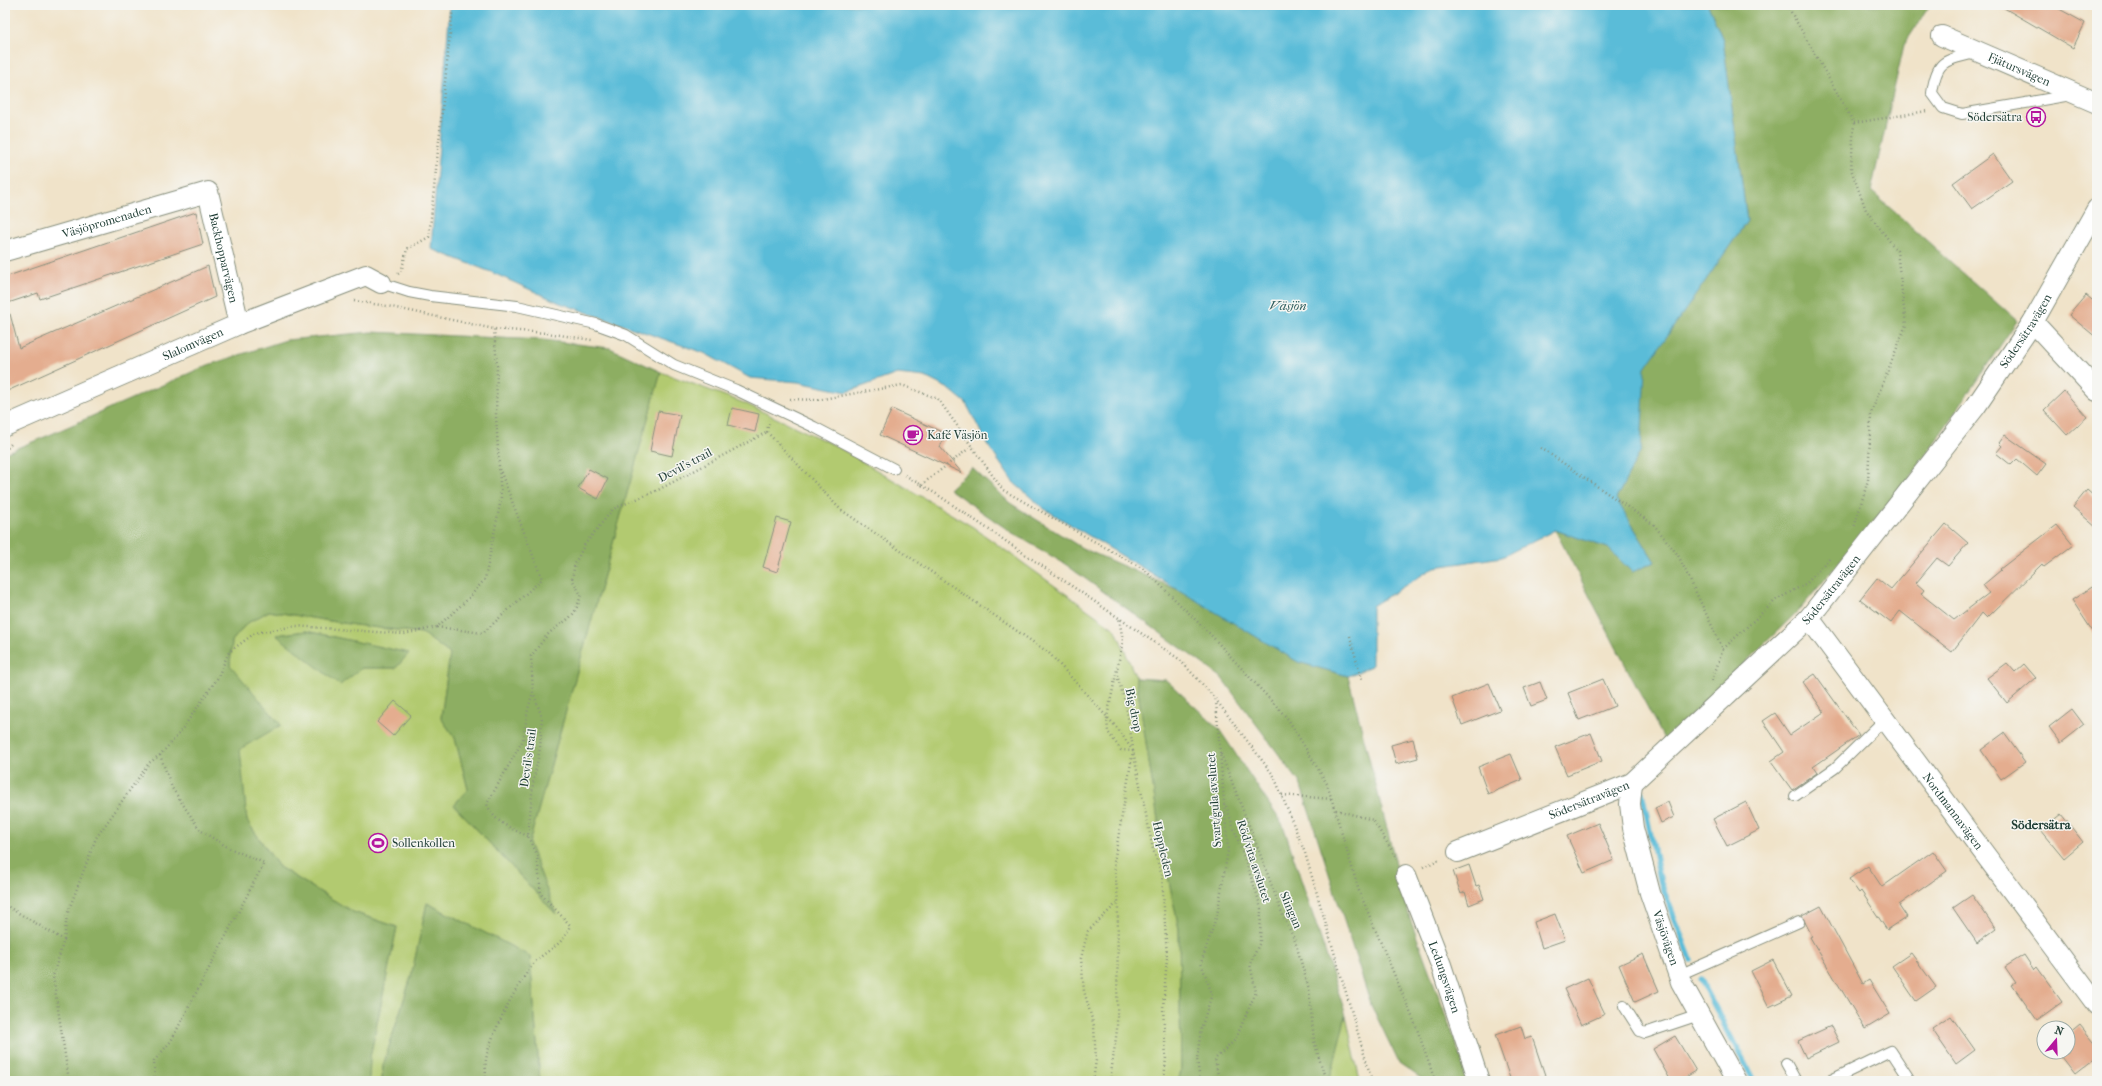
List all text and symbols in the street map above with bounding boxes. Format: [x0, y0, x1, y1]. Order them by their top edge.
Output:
street label: Fjätursvägen [1986, 50, 2052, 89]
bus stop icon: Södersätra [2025, 106, 2047, 128]
place label: Södersätra [1967, 110, 2022, 124]
street label: Väsjöpromenaden [60, 202, 153, 241]
street label: Backhopparvägen [206, 211, 241, 304]
street label: Södersätravägen [1997, 291, 2054, 371]
water label: Väsjön [1270, 298, 1306, 313]
street label: Slalomvägen [160, 325, 225, 363]
cafe icon: Kafé Väsjön [902, 424, 924, 446]
place label: Kafé Väsjön [927, 428, 987, 442]
street label: Devil's trail [656, 445, 715, 485]
street label: Södersätravägen [1799, 552, 1863, 628]
street label: Big drop [1123, 687, 1146, 734]
street label: Devil's trail [517, 727, 539, 788]
street label: Svart/gula avslutet [1204, 751, 1224, 848]
street label: Nordmannavägen [1920, 770, 1986, 852]
street label: Södersätravägen [1547, 778, 1631, 822]
district label: Södersätra [2011, 817, 2072, 832]
street label: Röd/vita avslutet [1234, 818, 1274, 905]
street label: Hoppleden [1150, 820, 1176, 878]
sports icon: Sollenkollen [367, 832, 389, 854]
place label: Sollenkollen [392, 836, 455, 850]
street label: Slingan [1277, 889, 1305, 931]
street label: Väsjövägen [1649, 908, 1682, 967]
street label: Ledungsvägen [1425, 939, 1463, 1015]
north arrow [2036, 1020, 2076, 1060]
text: N [2053, 1024, 2066, 1039]

